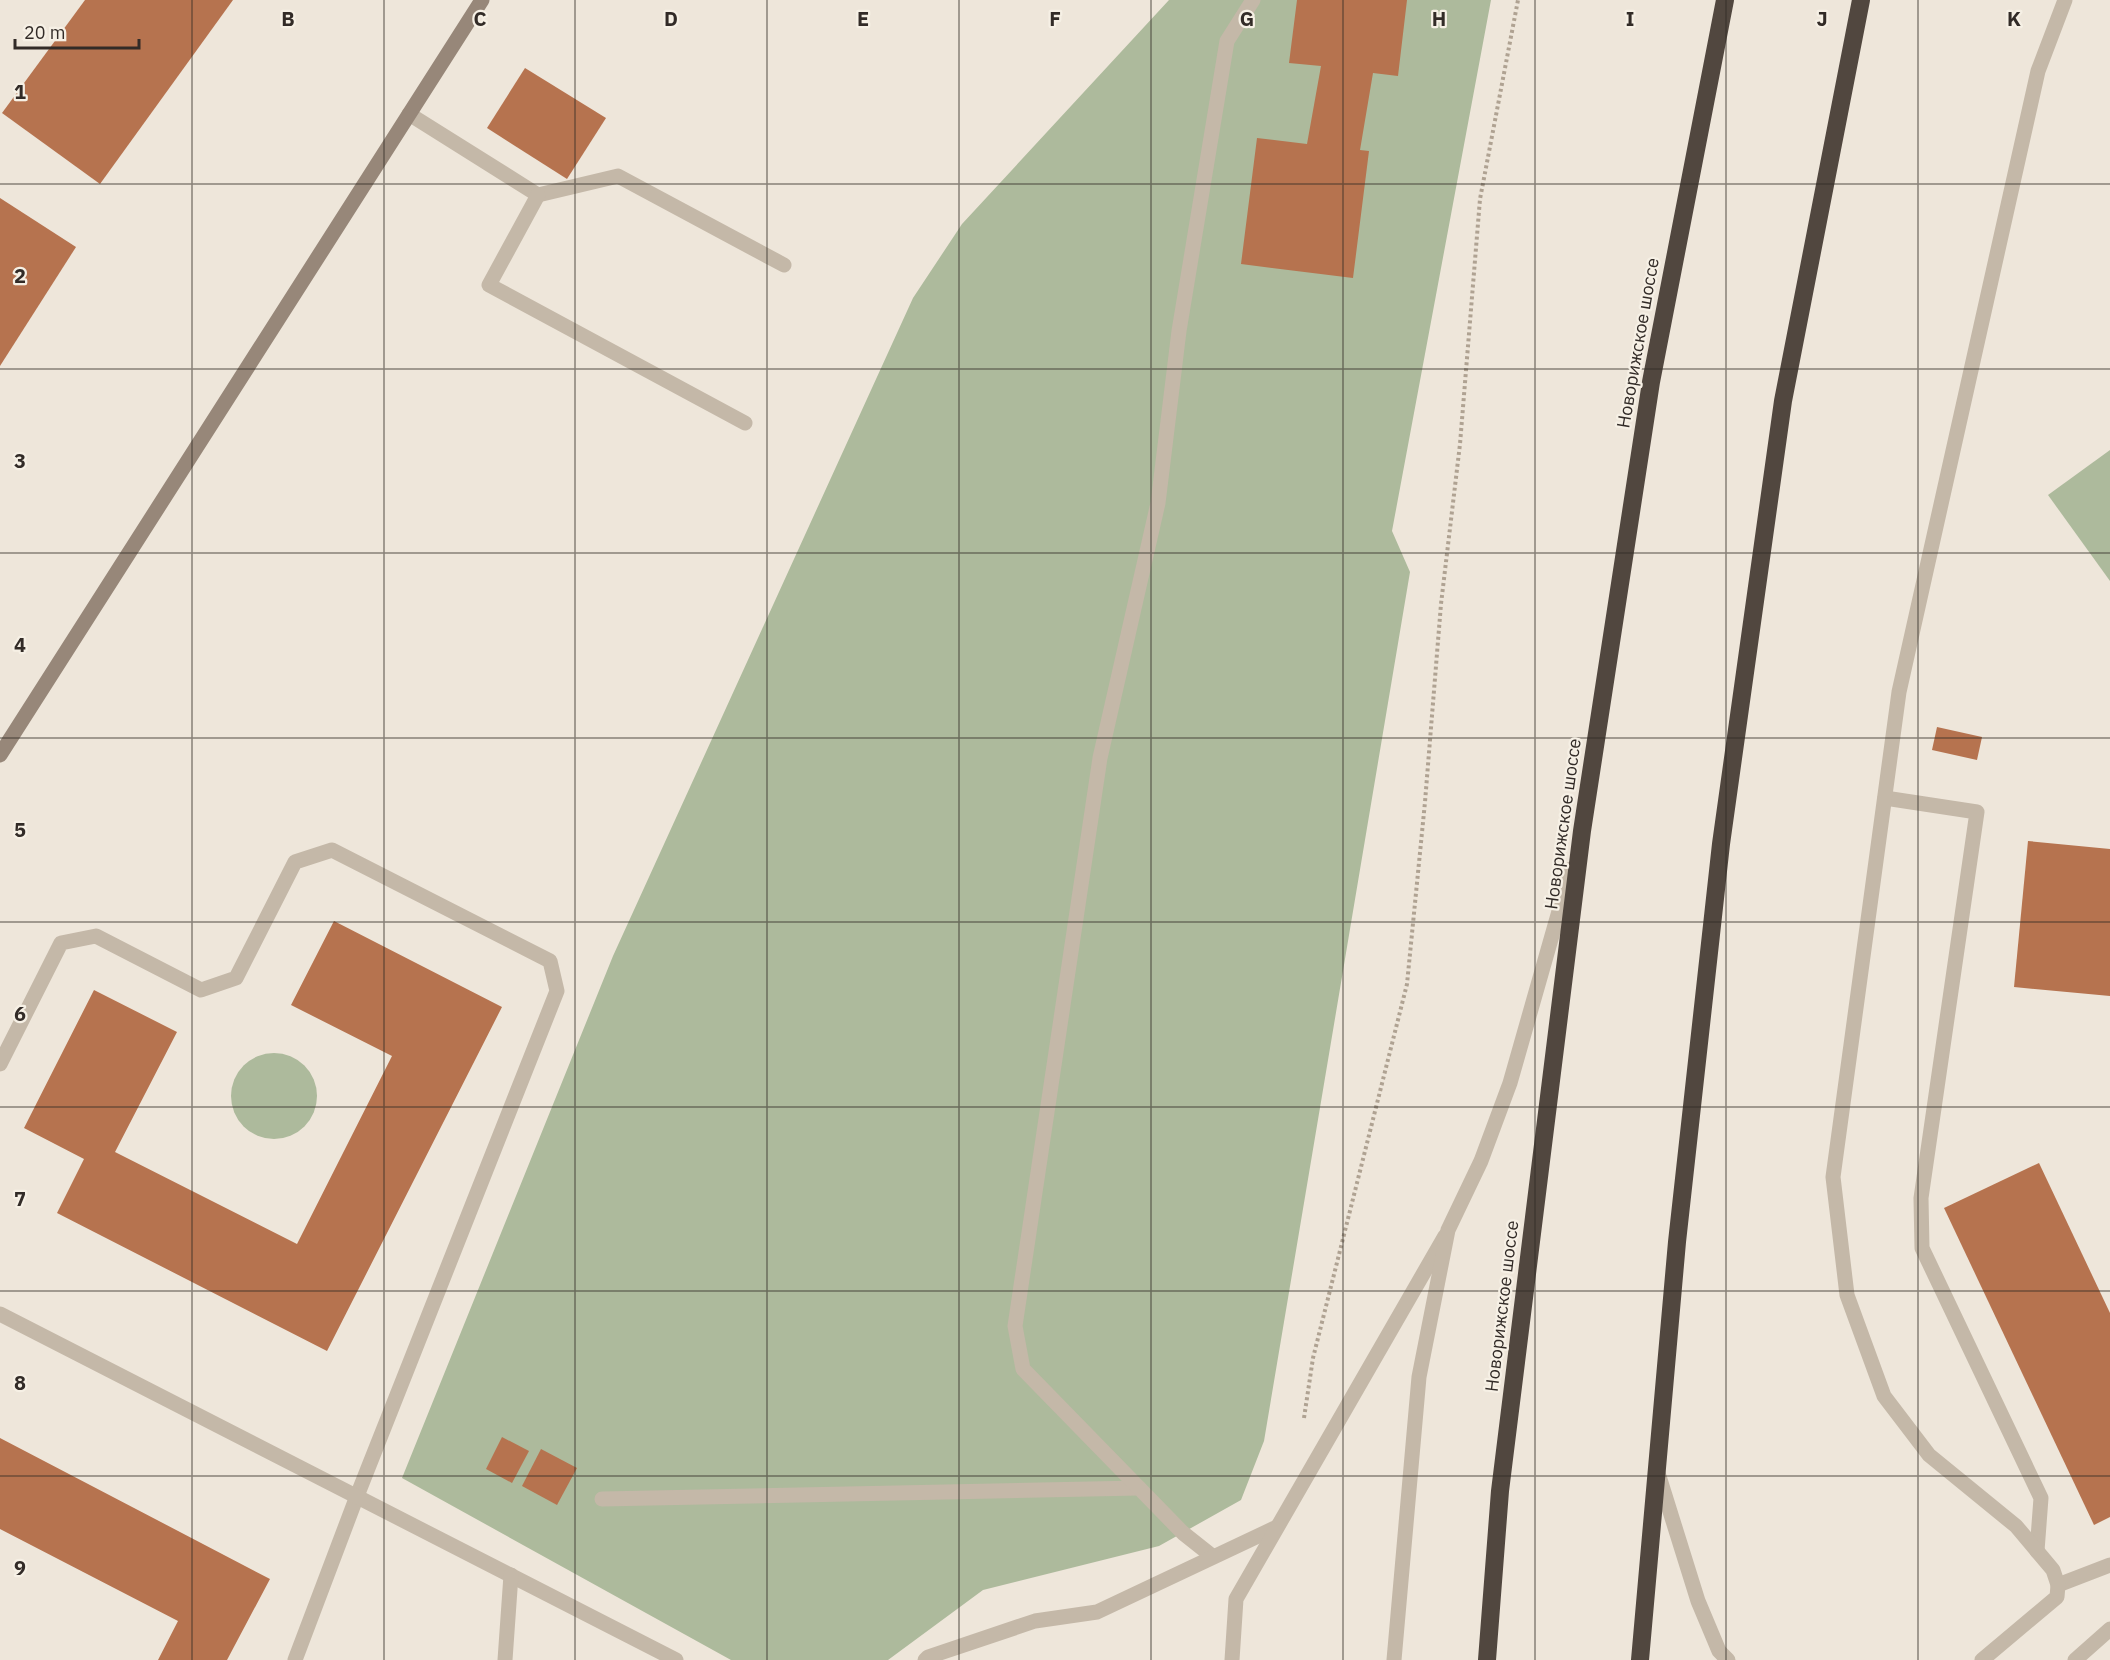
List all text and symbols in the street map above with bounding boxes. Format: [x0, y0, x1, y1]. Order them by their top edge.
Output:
text: B [281, 5, 295, 32]
text: C [473, 5, 487, 32]
text: D [664, 5, 678, 32]
text: E [857, 5, 869, 32]
text: F [1049, 5, 1061, 32]
text: G [1240, 5, 1254, 32]
text: H [1432, 5, 1446, 32]
text: I [1626, 5, 1634, 32]
text: J [1816, 5, 1828, 32]
text: K [2007, 5, 2021, 32]
scale bar [15, 12, 140, 50]
text: 20 m [24, 21, 66, 44]
text: 1 [14, 78, 26, 105]
street label: Новорижское шоссе [1611, 256, 1664, 430]
text: 2 [14, 262, 26, 289]
text: 3 [14, 447, 26, 474]
text: 4 [14, 631, 26, 658]
street label: Новорижское шоссе [1539, 737, 1586, 911]
text: 5 [14, 816, 26, 843]
text: 6 [14, 1000, 26, 1027]
text: 7 [14, 1185, 26, 1212]
street label: Новорижское шоссе [1480, 1219, 1523, 1393]
text: 8 [14, 1369, 26, 1396]
text: 9 [14, 1554, 26, 1581]

